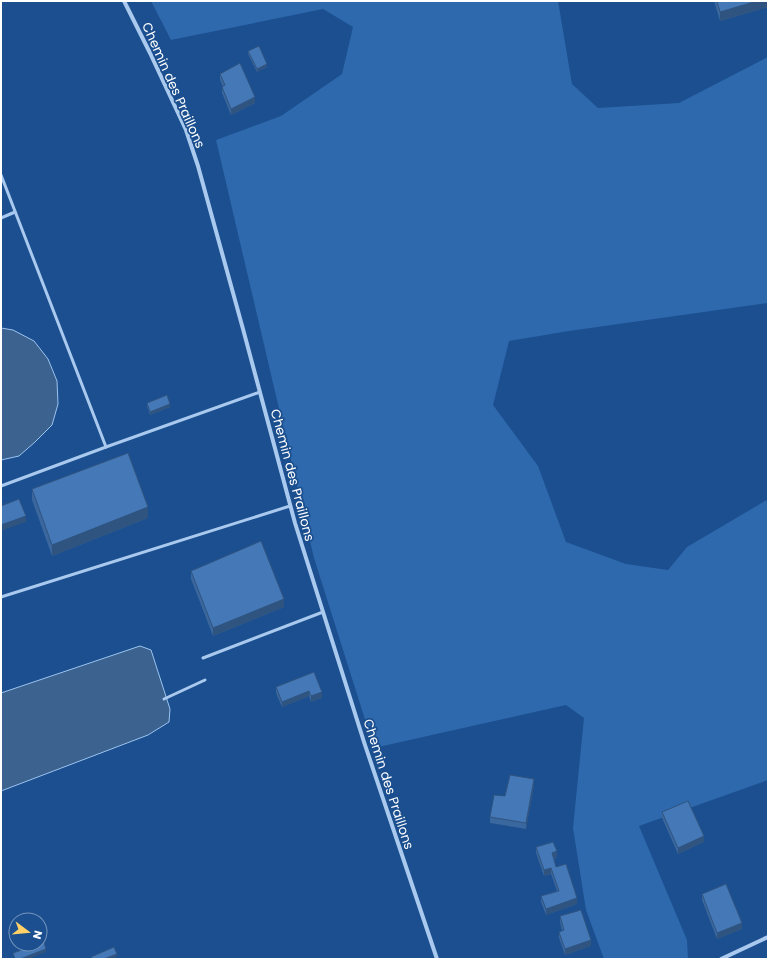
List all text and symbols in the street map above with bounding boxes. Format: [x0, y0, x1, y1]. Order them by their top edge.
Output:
street label: Chemin des Praillons [137, 19, 210, 151]
street label: Chemin des Praillons [266, 407, 319, 544]
street label: Chemin des Praillons [358, 717, 419, 852]
north arrow [8, 912, 48, 952]
text: N [29, 929, 46, 941]

